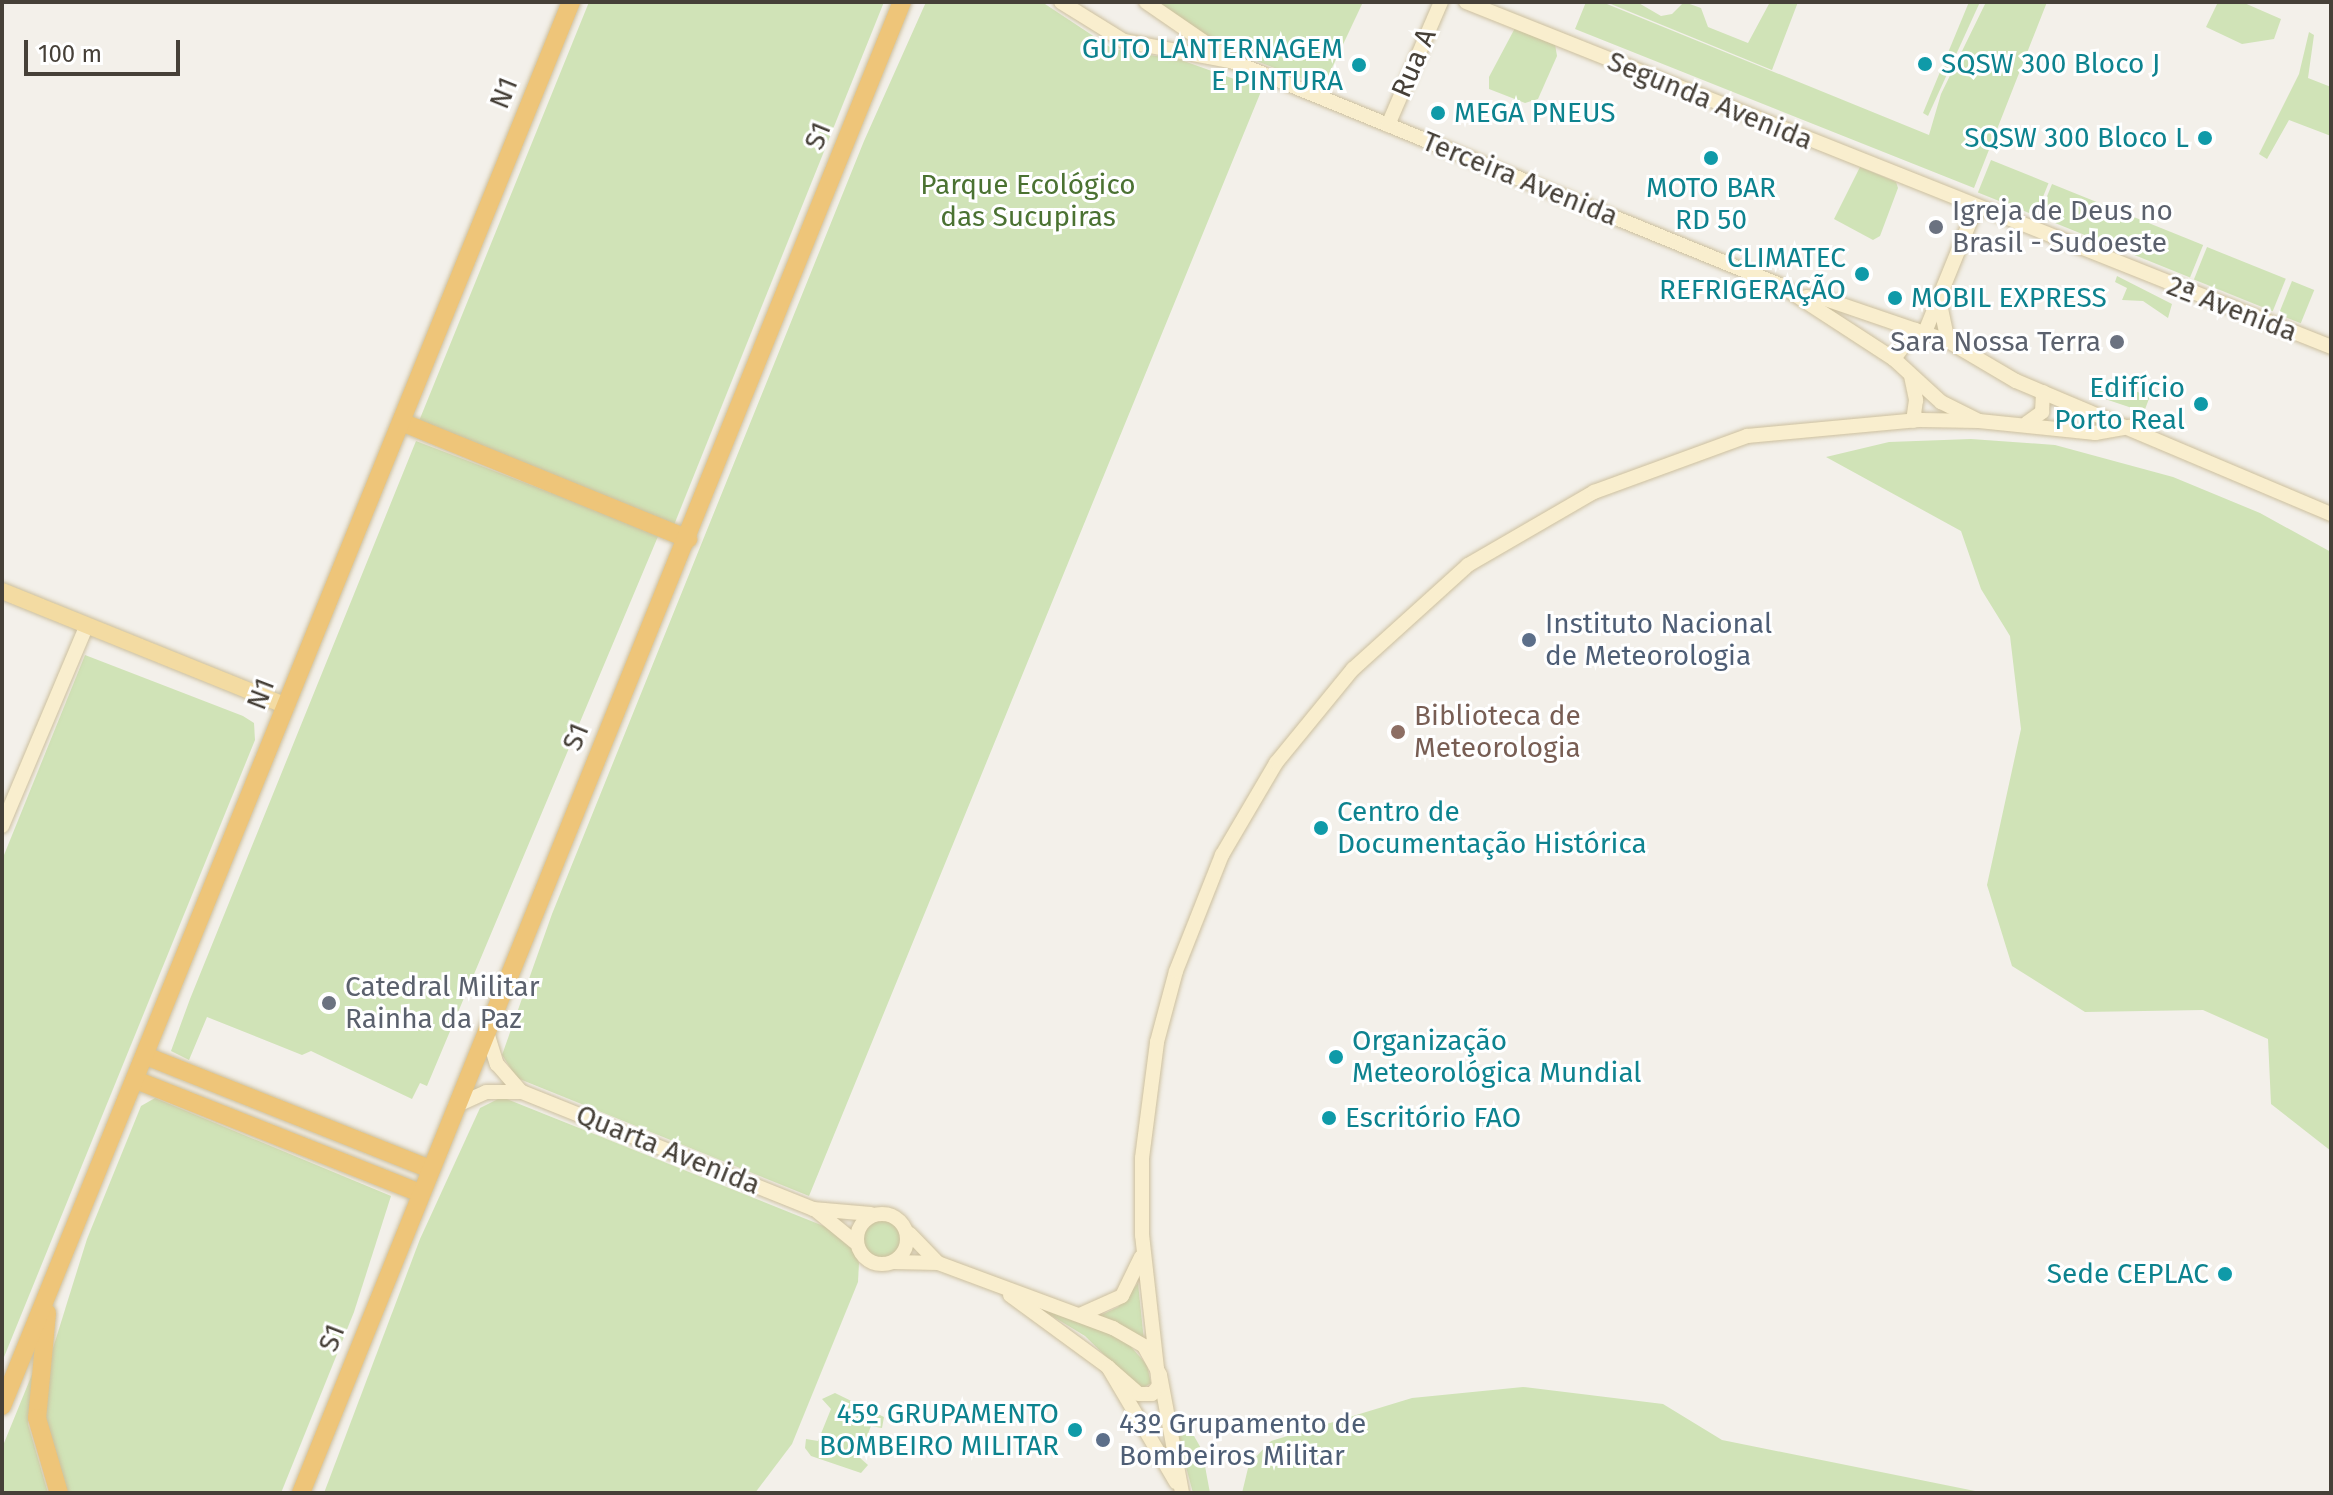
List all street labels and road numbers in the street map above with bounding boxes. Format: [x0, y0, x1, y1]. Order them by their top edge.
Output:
street label: Rua A [1384, 23, 1444, 103]
street label: Segunda Avenida [1603, 45, 1817, 157]
street label: N1 [483, 72, 525, 114]
street label: S1 [797, 117, 839, 155]
street label: Terceira Avenida [1417, 124, 1623, 234]
street label: 2ª Avenida [2162, 269, 2302, 349]
street label: N1 [240, 673, 282, 715]
street label: S1 [555, 718, 597, 756]
street label: Quarta Avenida [571, 1098, 765, 1202]
street label: S1 [312, 1320, 352, 1356]

